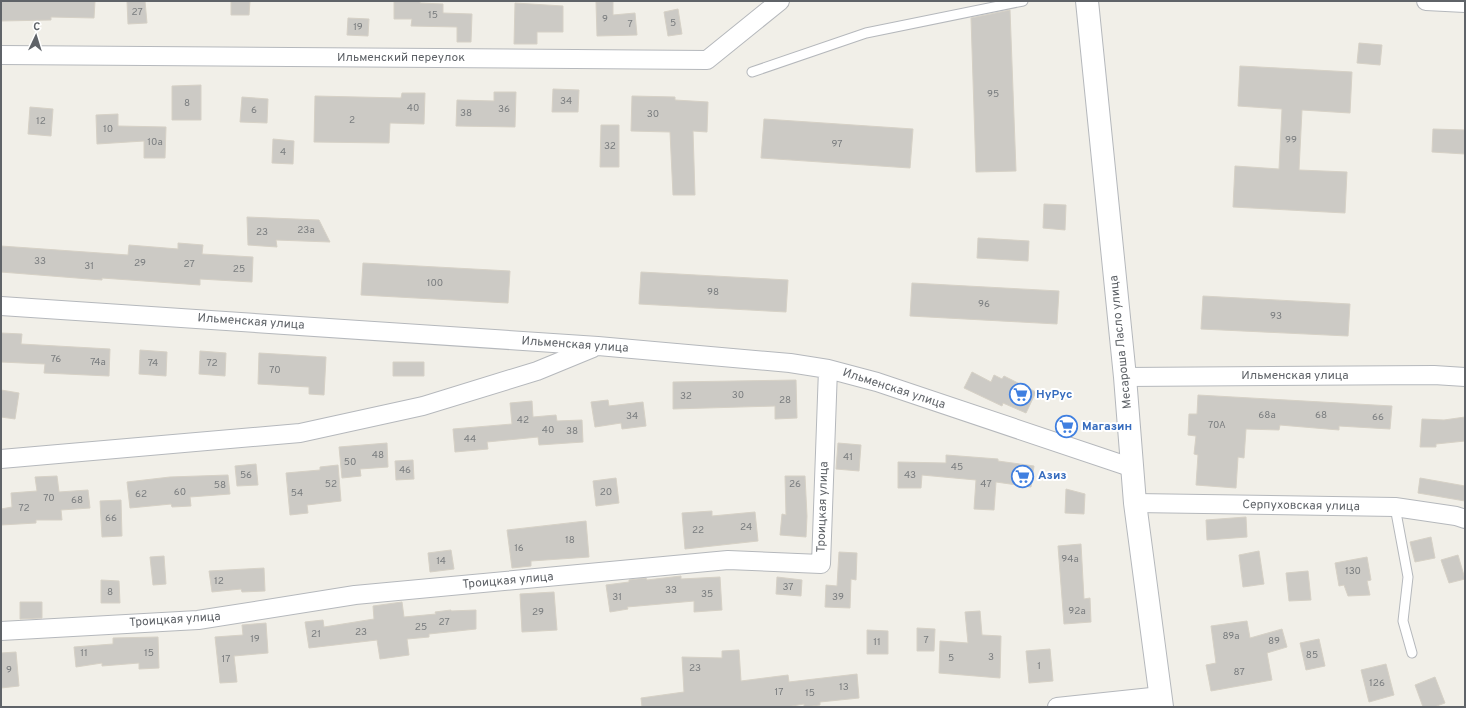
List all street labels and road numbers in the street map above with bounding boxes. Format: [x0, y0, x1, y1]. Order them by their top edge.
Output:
street label: Ильменский переулок [337, 50, 465, 66]
street label: Месароша Ласло улица [1106, 274, 1136, 410]
street label: Ильменская улица [197, 310, 305, 334]
street label: Ильменская улица [521, 333, 629, 357]
street label: Ильменская улица [840, 365, 948, 413]
street label: Ильменская улица [1241, 368, 1349, 384]
street label: Троицкая улица [813, 461, 833, 553]
street label: Серпуховская улица [1242, 497, 1360, 515]
street label: Троицкая улица [462, 569, 554, 593]
street label: Троицкая улица [129, 609, 221, 631]

